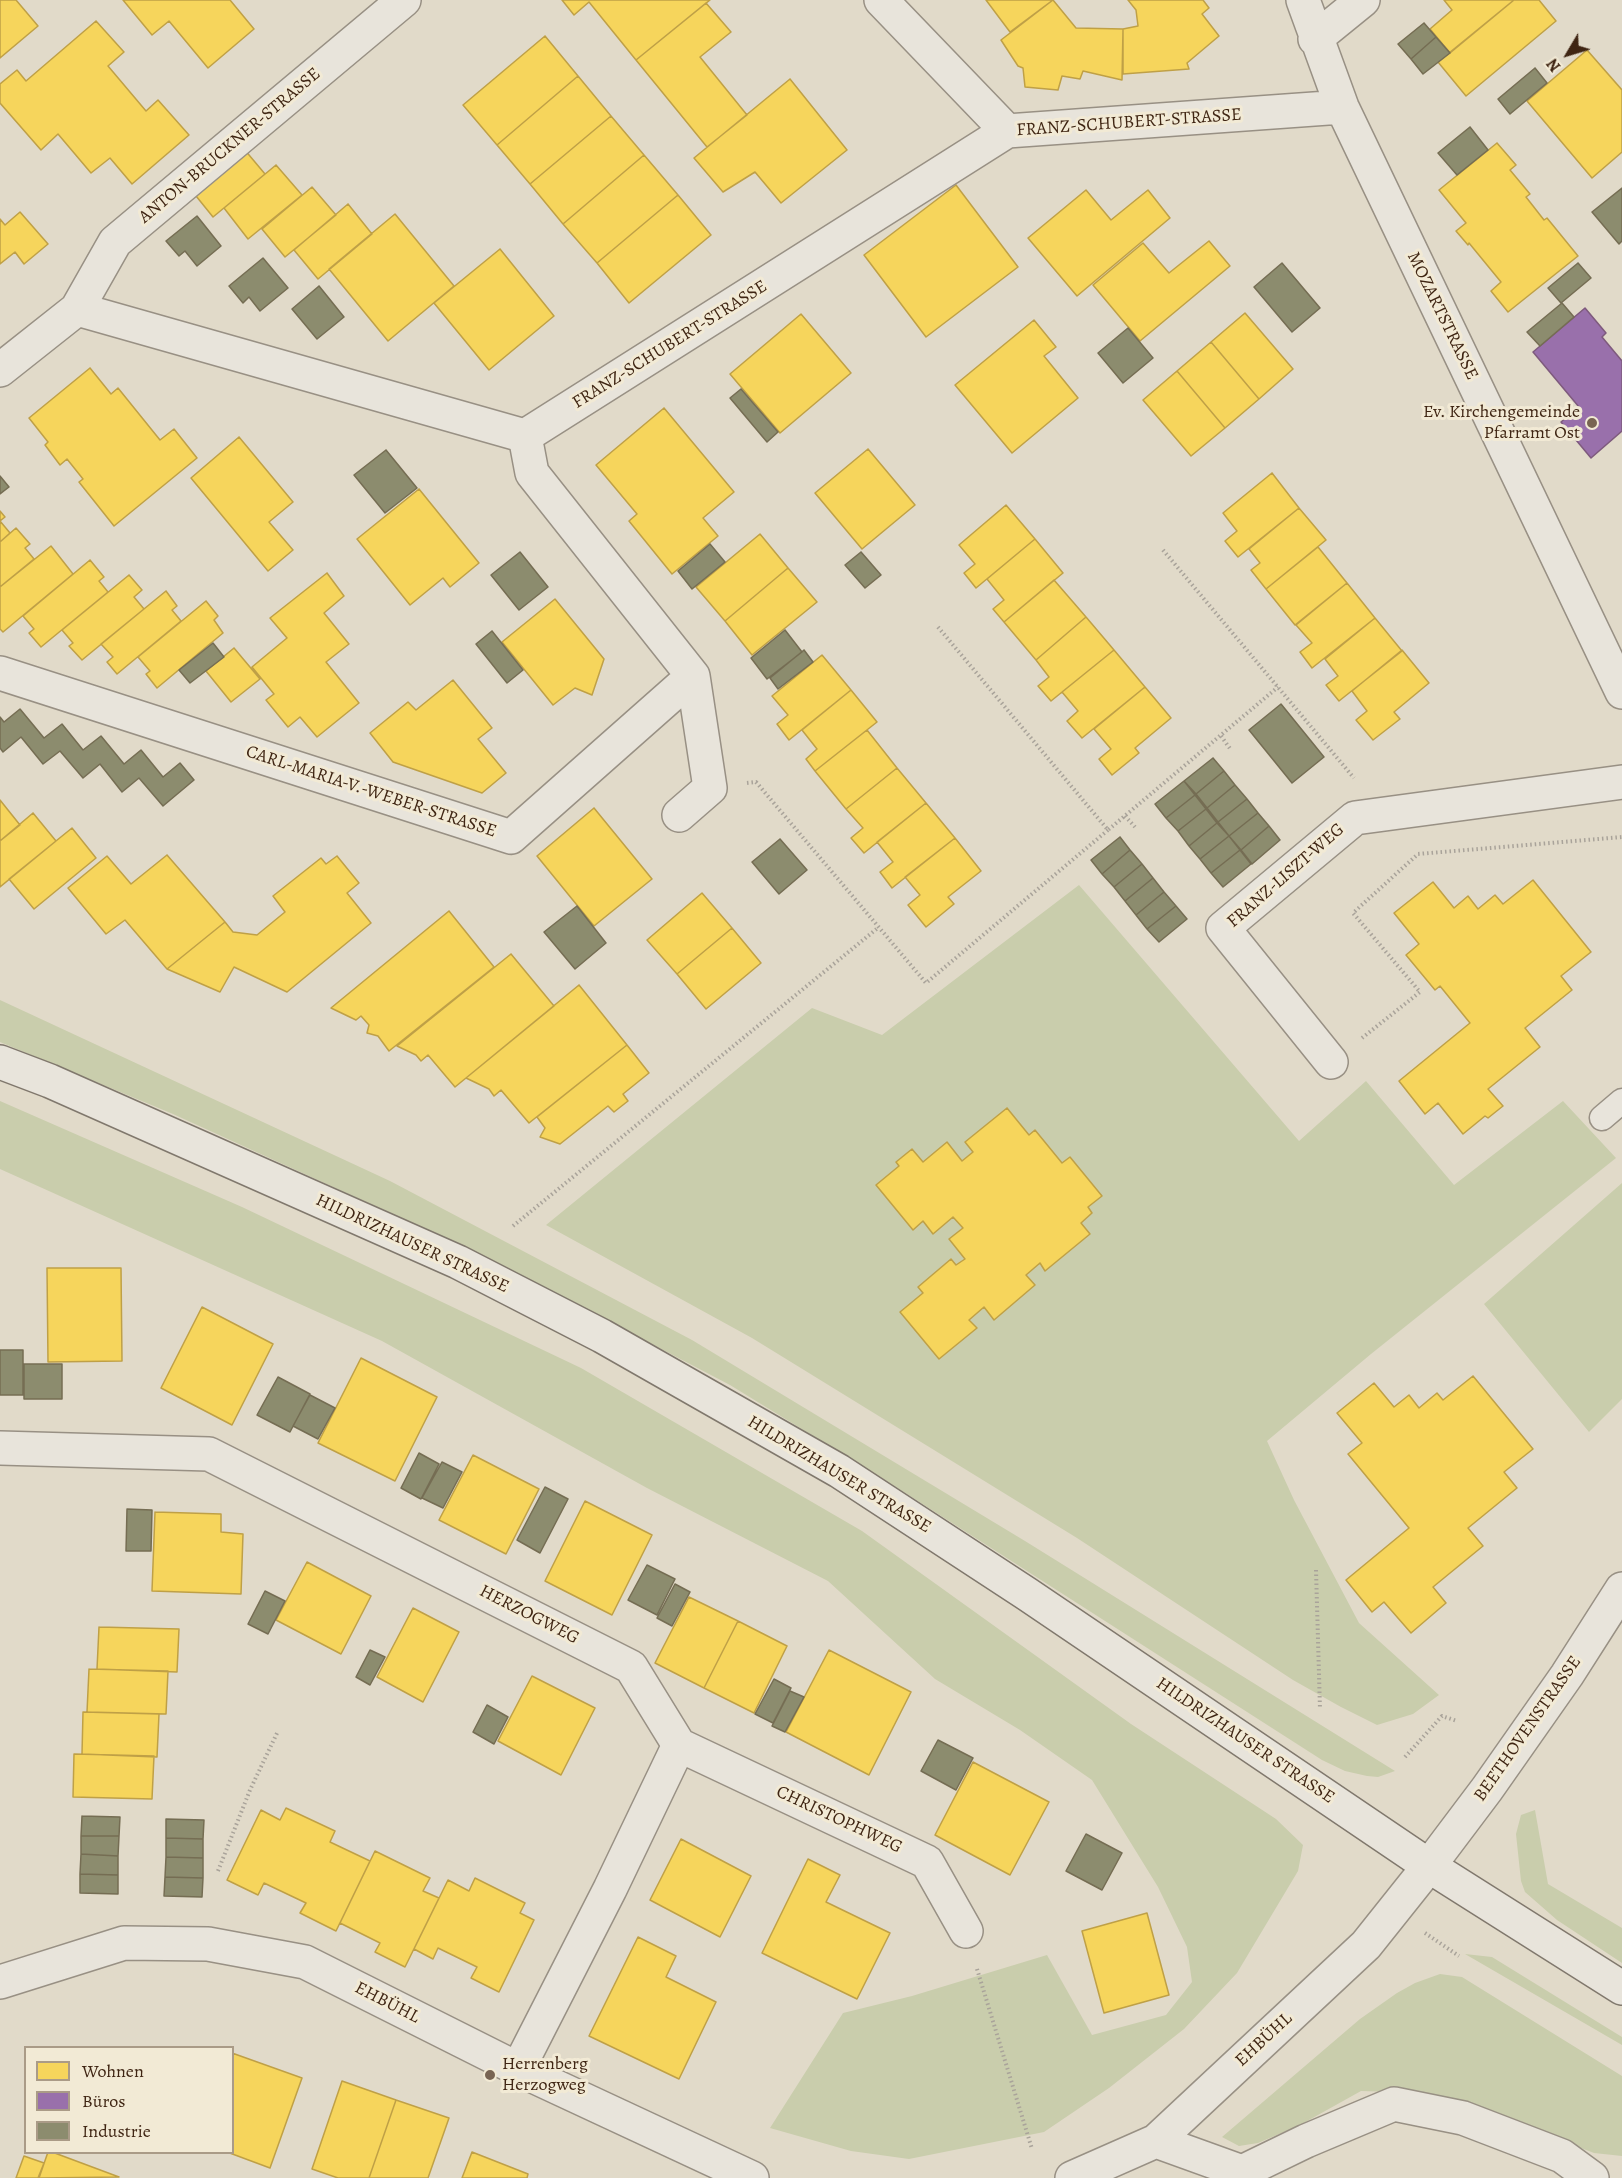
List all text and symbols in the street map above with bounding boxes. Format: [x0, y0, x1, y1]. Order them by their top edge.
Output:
north arrow [1538, 24, 1598, 84]
text: N [1542, 54, 1566, 76]
street label: ANTON-BRUCKNER-STRASSE [135, 64, 325, 228]
street label: FRANZ-SCHUBERT-STRASSE [1016, 104, 1242, 142]
street label: MOZARTSTRASSE [1402, 248, 1482, 384]
street label: FRANZ-SCHUBERT-STRASSE [569, 276, 771, 414]
place label: Ev. Kirchengemeinde Pfarramt Ost [1423, 402, 1580, 444]
marker: Ev. Kirchengemeinde Pfarramt Ost [1585, 416, 1599, 430]
street label: CARL-MARIA-V.-WEBER-STRASSE [243, 741, 499, 843]
street label: FRANZ-LISZT-WEG [1223, 819, 1349, 933]
street label: HILDRIZHAUSER STRASSE [312, 1190, 512, 1298]
street label: HILDRIZHAUSER STRASSE [743, 1412, 935, 1538]
street label: HERZOGWEG [476, 1581, 582, 1649]
street label: BEETHOVENSTRASSE [1470, 1652, 1586, 1806]
street label: HILDRIZHAUSER STRASSE [1152, 1673, 1338, 1809]
street label: CHRISTOPHWEG [773, 1781, 905, 1859]
street label: EHBÜHL [351, 1978, 423, 2028]
street label: EHBÜHL [1231, 2008, 1297, 2072]
legend [24, 2046, 234, 2154]
place label: Herrenberg Herzogweg [502, 2054, 588, 2096]
text: Wohnen [82, 2059, 144, 2083]
marker: Herrenberg Herzogweg [483, 2068, 497, 2082]
text: Büros [82, 2089, 125, 2113]
text: Industrie [82, 2119, 151, 2143]

